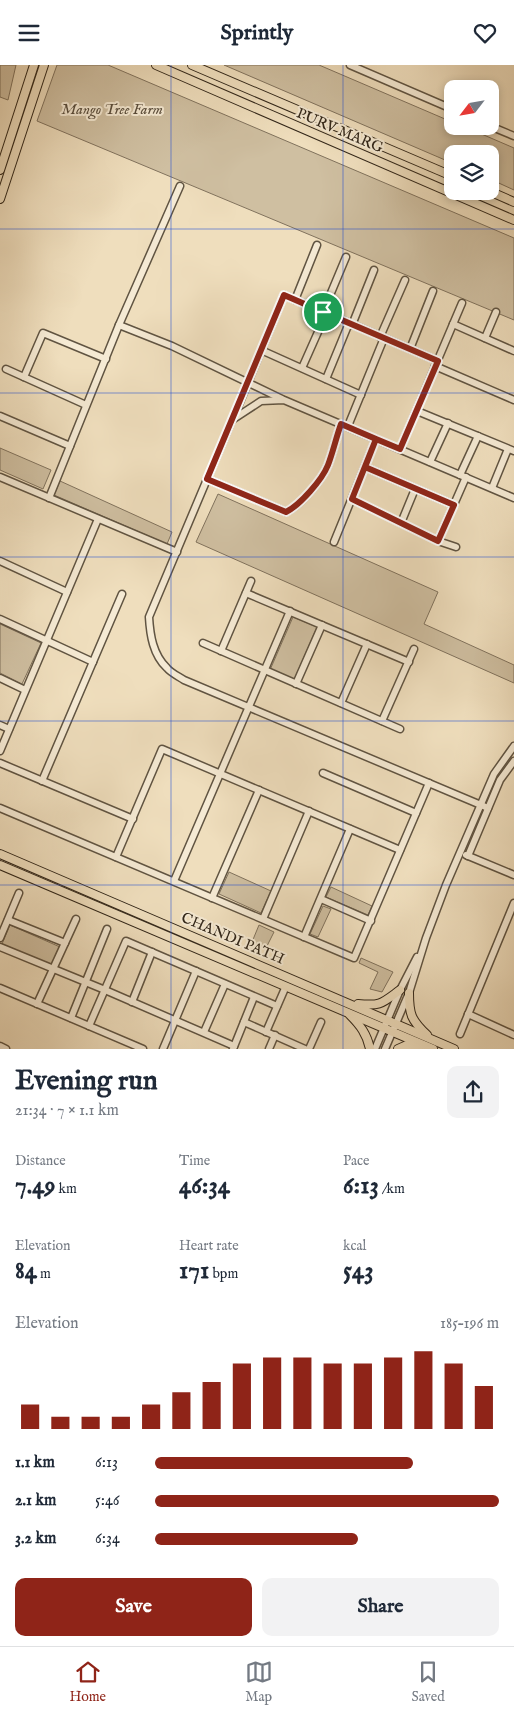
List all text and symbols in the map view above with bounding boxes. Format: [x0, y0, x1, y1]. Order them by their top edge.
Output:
icon: menu [15, 19, 43, 47]
text: Sprintly [221, 19, 293, 47]
icon: heart [471, 19, 499, 47]
north arrow [444, 80, 499, 135]
map controls [444, 80, 499, 200]
park label: Mango Tree Farm [61, 100, 163, 120]
street label: PURV MARG [294, 104, 386, 157]
button: layers [444, 145, 499, 200]
pin [302, 291, 344, 333]
icon: arrive [309, 298, 337, 326]
street label: CHANDI PATH [178, 908, 287, 969]
text: Evening run [15, 1064, 158, 1099]
button: share [447, 1066, 499, 1118]
text: 21:34 · 7 × 1.1 km [15, 1101, 119, 1121]
text: Distance [15, 1152, 66, 1170]
text: Time [179, 1152, 210, 1170]
text: Pace [343, 1152, 370, 1170]
text: 7.49 [15, 1170, 55, 1202]
text: 46:34 [179, 1170, 230, 1202]
text: 6:13 [343, 1170, 379, 1202]
text: km [55, 1180, 77, 1198]
text: /km [379, 1180, 405, 1198]
text: Elevation [15, 1237, 71, 1255]
text: Heart rate [179, 1237, 239, 1255]
text: kcal [343, 1237, 366, 1255]
text: 84 [15, 1255, 37, 1287]
text: 171 [179, 1255, 209, 1287]
text: 543 [343, 1255, 374, 1287]
text: m [37, 1265, 51, 1283]
text: bpm [209, 1265, 238, 1283]
text: Elevation [15, 1314, 78, 1334]
text: 185–196 m [440, 1314, 499, 1334]
text: 1.1 km [15, 1453, 55, 1473]
text: 6:13 [95, 1453, 118, 1473]
text: 2.1 km [15, 1491, 56, 1511]
text: 5:46 [95, 1491, 120, 1511]
text: 3.2 km [15, 1529, 56, 1549]
text: 6:34 [95, 1529, 120, 1549]
button: Save [15, 1578, 252, 1636]
button: Share [262, 1578, 499, 1636]
tab: Home [69, 1658, 106, 1706]
tab: Map [245, 1658, 273, 1706]
tab: Saved [412, 1658, 445, 1706]

